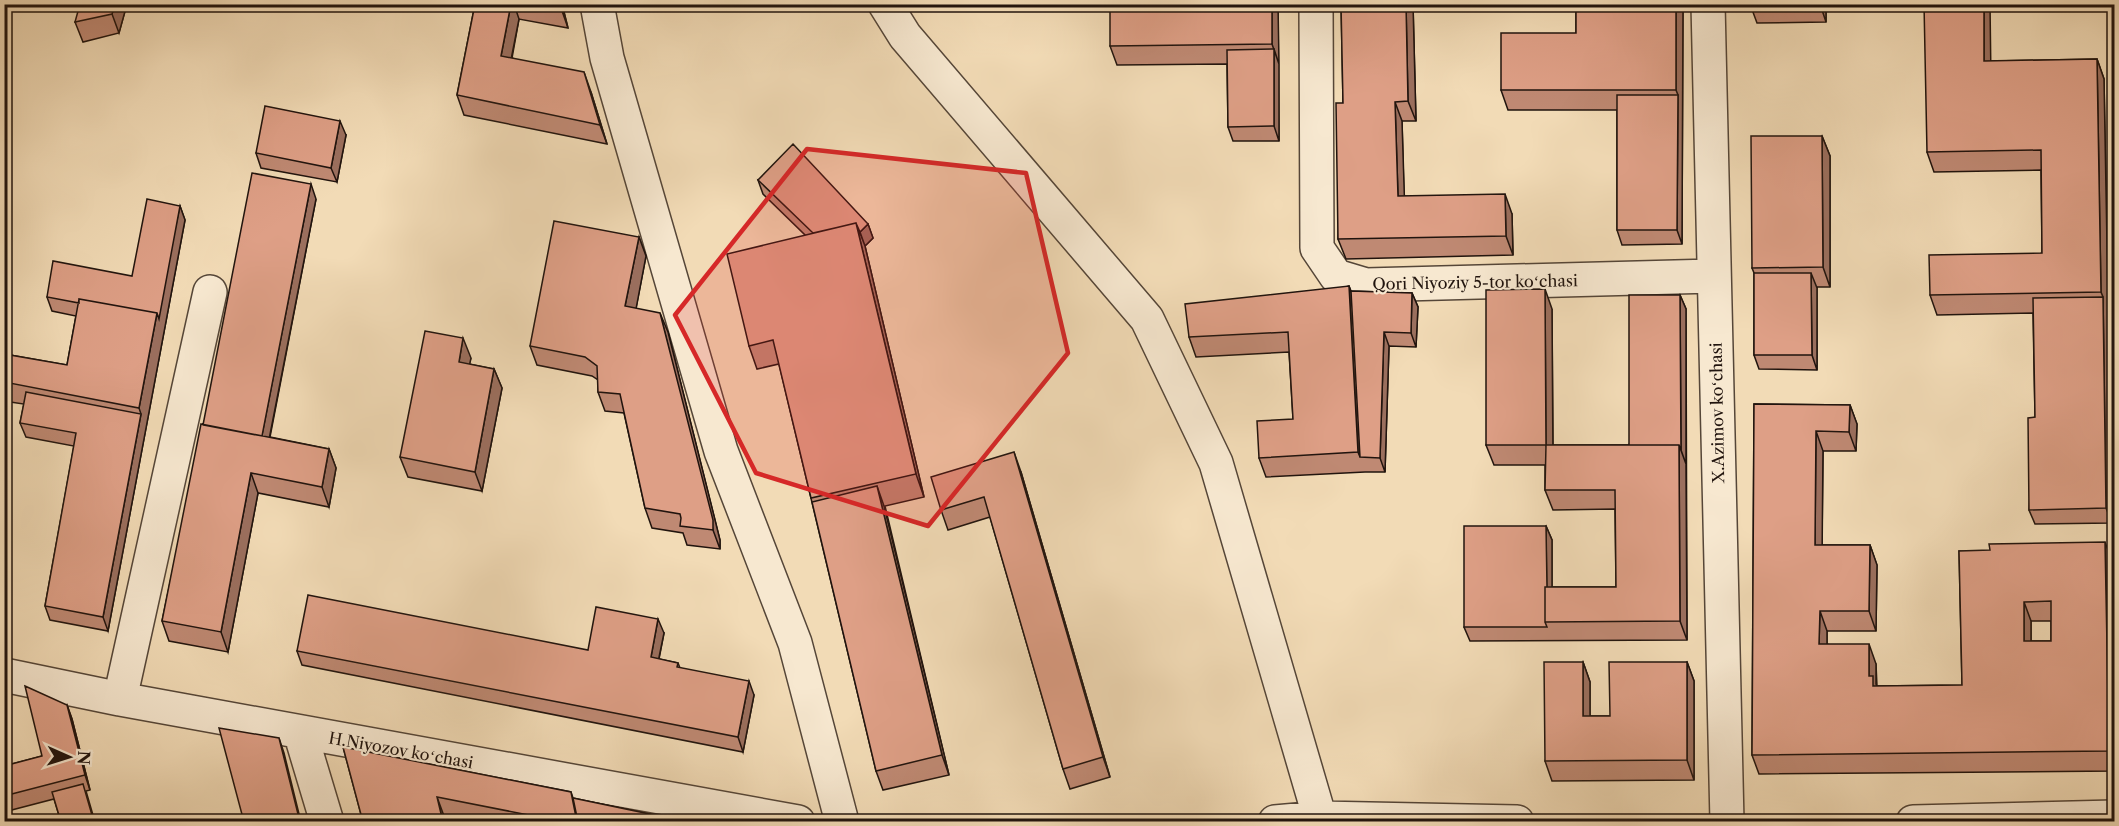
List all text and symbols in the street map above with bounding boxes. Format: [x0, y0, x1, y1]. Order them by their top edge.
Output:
street label: Qori Niyoziy 5-tor koʻchasi [1372, 270, 1578, 294]
street label: X.Azimov koʻchasi [1706, 342, 1728, 485]
north arrow [39, 727, 99, 787]
street label: H.Niyozov koʻchasi [327, 727, 475, 773]
text: N [74, 750, 94, 765]

